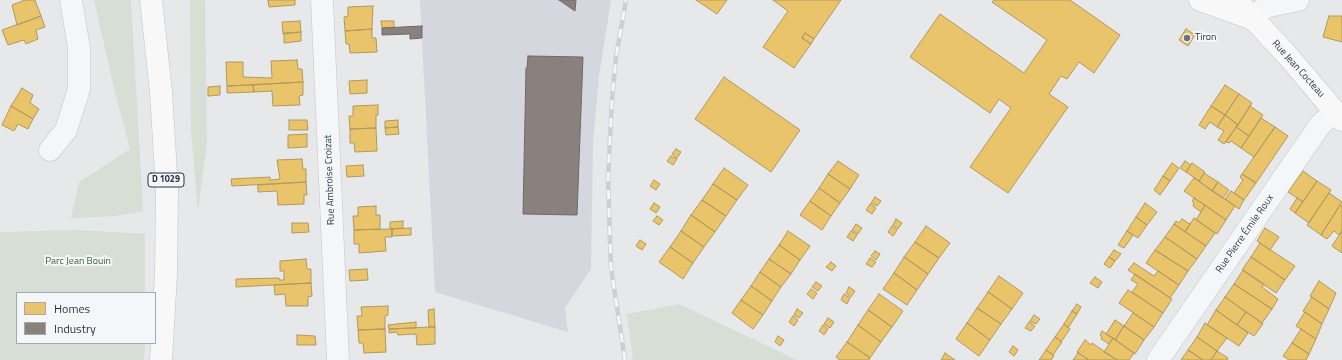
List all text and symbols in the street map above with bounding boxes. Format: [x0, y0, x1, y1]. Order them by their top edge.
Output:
place label: Tiron [1195, 32, 1216, 44]
marker: Tiron [1182, 33, 1192, 43]
street label: Rue Jean Cocteau [1269, 38, 1327, 100]
street label: Rue Ambroise Croizat [322, 135, 338, 225]
road number: D 1029 [148, 173, 184, 187]
street label: Rue Pierre Émile Roux [1213, 193, 1277, 275]
park label: Parc Jean Bouin [45, 256, 111, 268]
legend [16, 292, 156, 344]
text: Homes [54, 299, 90, 318]
text: Industry [54, 319, 96, 338]

